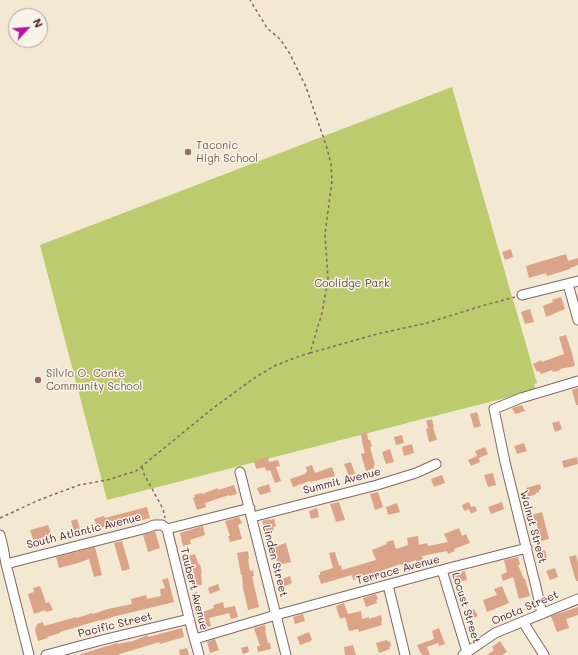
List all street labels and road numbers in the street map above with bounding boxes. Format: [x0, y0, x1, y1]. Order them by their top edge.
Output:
street label: Summit Avenue [302, 465, 382, 497]
street label: Walnut Street [517, 489, 549, 565]
street label: South Atlantic Avenue [25, 510, 143, 552]
street label: Linden Street [260, 524, 290, 598]
street label: Taubert Avenue [177, 546, 211, 632]
street label: Terrace Avenue [355, 553, 441, 587]
street label: Locust Street [449, 571, 483, 645]
street label: Onota Street [489, 588, 561, 628]
street label: Pacific Street [77, 609, 153, 641]

